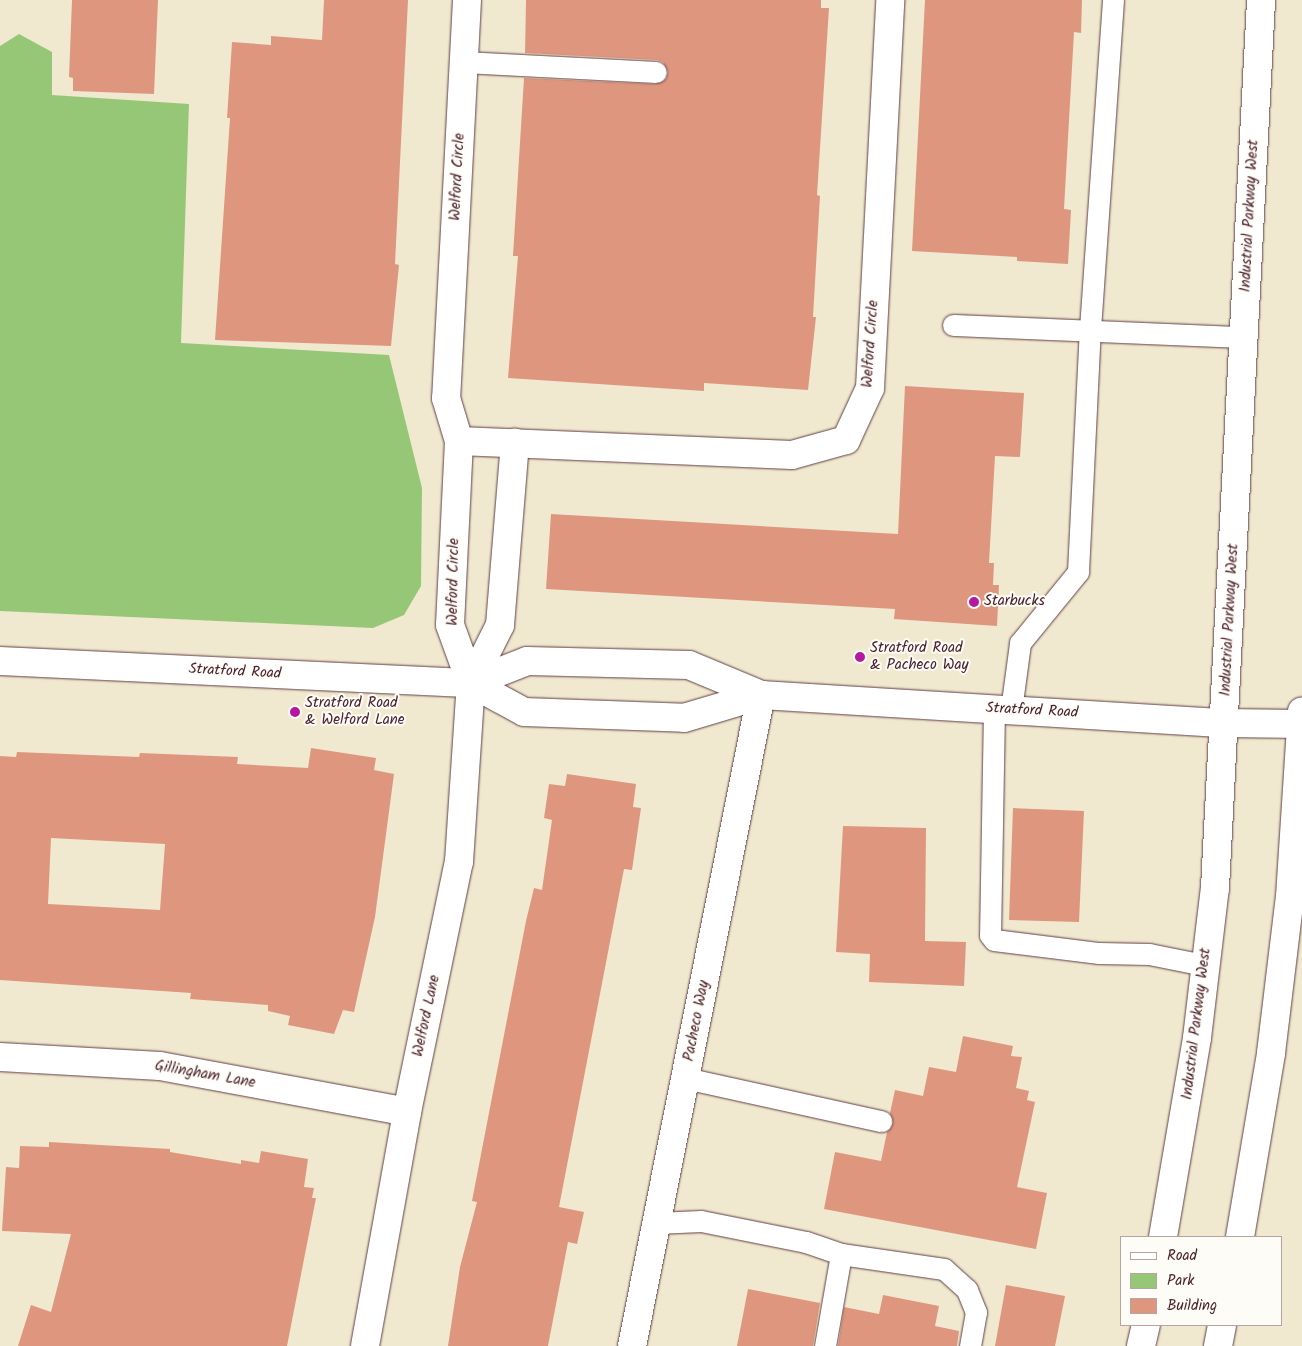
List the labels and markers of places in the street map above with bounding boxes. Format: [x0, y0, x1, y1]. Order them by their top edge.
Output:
place label: Starbucks [984, 593, 1045, 611]
marker: Starbucks [968, 596, 980, 608]
place label: Stratford Road & Pacheco Way [870, 639, 969, 674]
marker: Stratford Road & Pacheco Way [854, 651, 866, 663]
place label: Stratford Road & Welford Lane [305, 694, 405, 729]
marker: Stratford Road & Welford Lane [289, 706, 301, 718]

